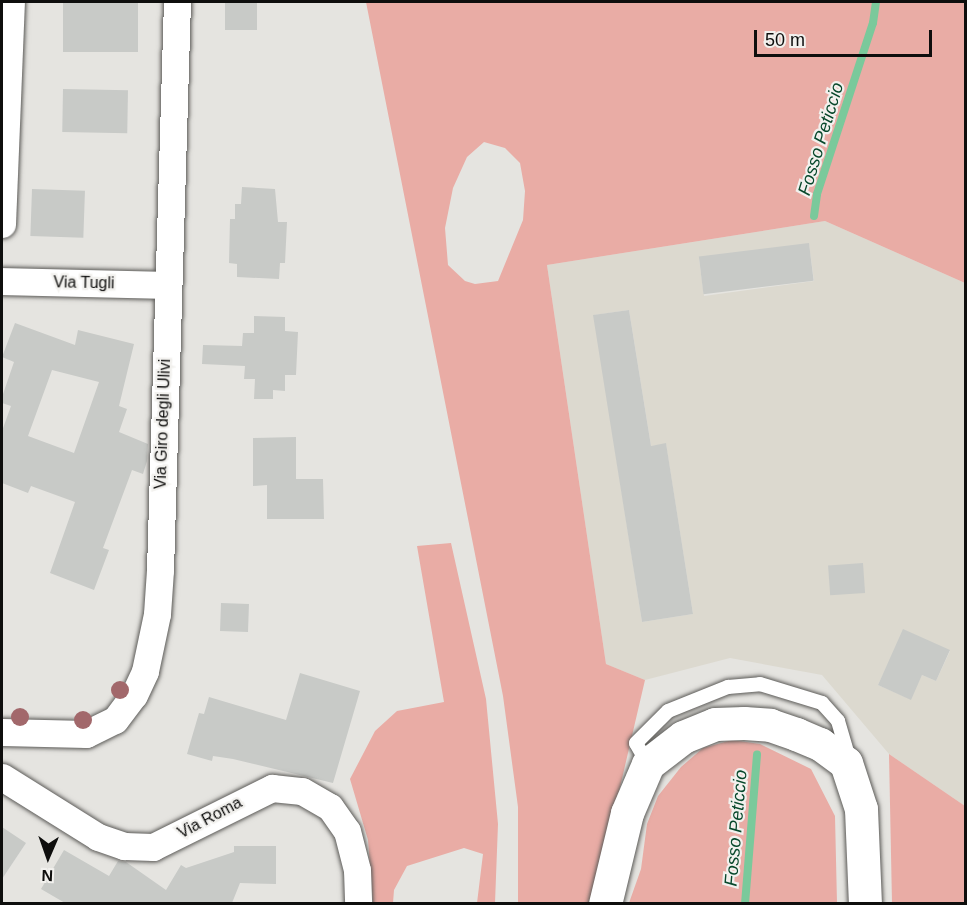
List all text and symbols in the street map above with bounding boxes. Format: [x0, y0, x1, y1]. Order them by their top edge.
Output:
scale bar [757, 18, 936, 56]
text: 50 m [765, 30, 805, 50]
water label: Fosso Peticcio [794, 80, 848, 198]
street label: Via Tugli [53, 273, 115, 293]
street label: Via Giro degli Ulivi [151, 358, 175, 490]
water label: Fosso Peticcio [720, 769, 752, 887]
street label: Via Roma [175, 793, 245, 843]
north arrow [18, 827, 78, 887]
text: N [41, 867, 53, 884]

